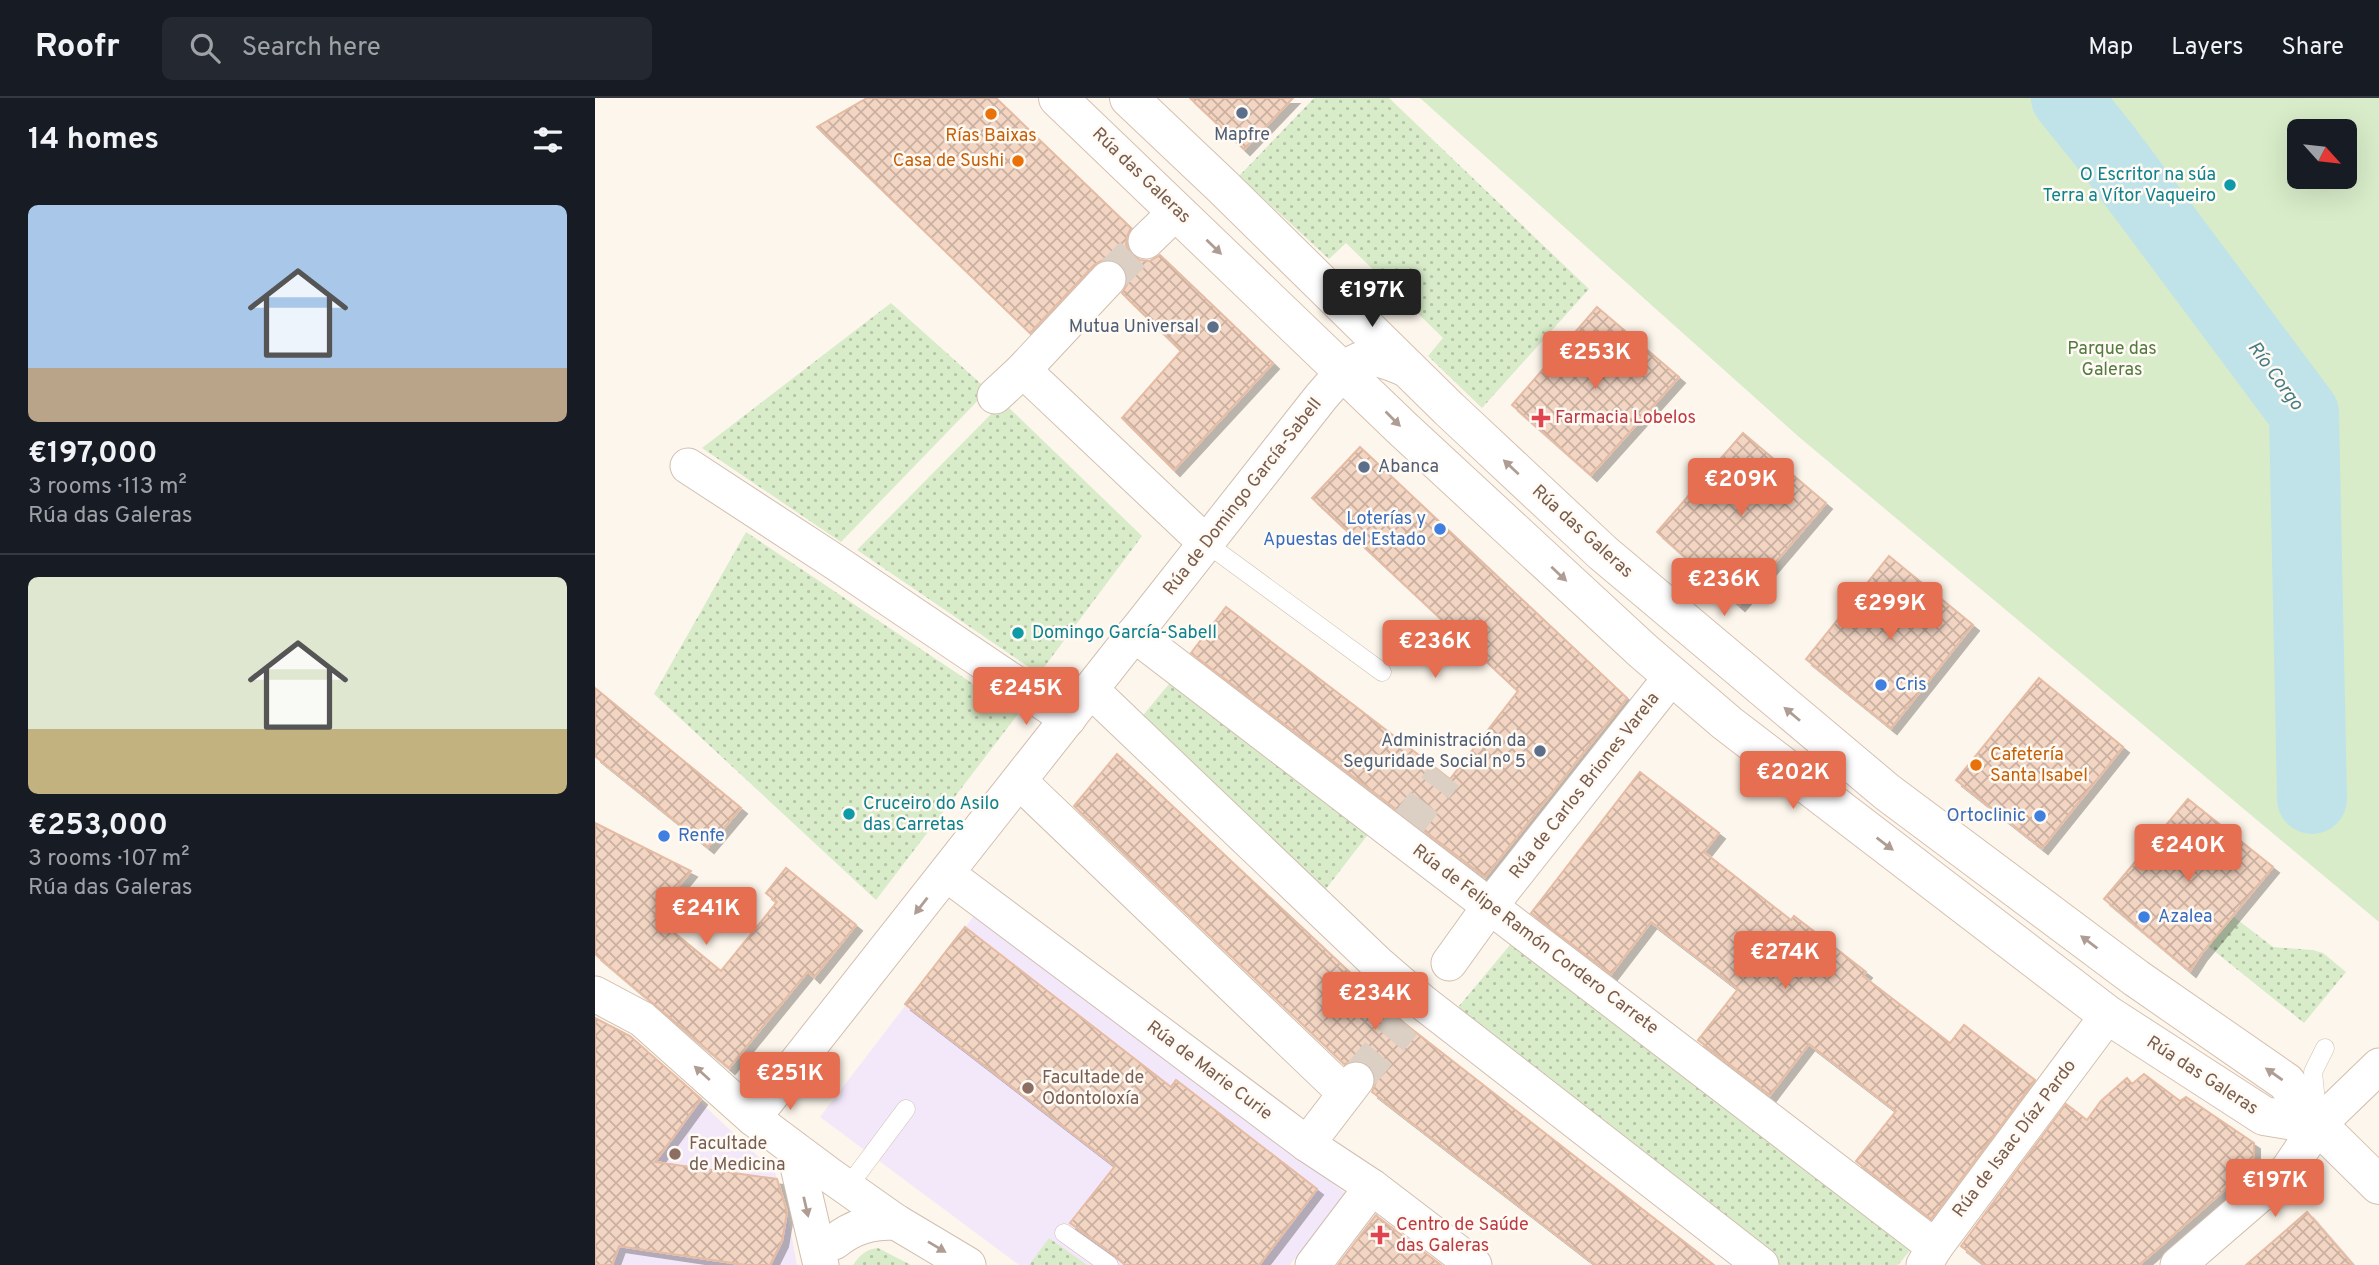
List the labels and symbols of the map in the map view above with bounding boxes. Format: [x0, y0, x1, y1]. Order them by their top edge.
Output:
marker: Mapfre [1234, 105, 1250, 121]
marker: Rías Baixas [983, 106, 999, 122]
north arrow [2287, 119, 2357, 189]
street label: Rúa das Galeras [1087, 123, 1195, 229]
place label: Mapfre [1214, 124, 1270, 147]
place label: Rías Baixas [945, 125, 1037, 148]
place label: Casa de Sushi [893, 150, 1004, 173]
marker: Casa de Sushi [1010, 153, 1026, 169]
place label: O Escritor na súa Terra a Vítor Vaqueiro [2042, 164, 2216, 208]
marker: O Escritor na súa Terra a Vítor Vaqueiro [2222, 177, 2238, 193]
one-way arrow [1205, 238, 1222, 254]
pin: €197K [1323, 270, 1421, 329]
place label: Mutua Universal [1069, 316, 1199, 339]
marker: Mutua Universal [1205, 319, 1221, 335]
pin: €253K [1546, 331, 1644, 391]
water label: Río Corgo [2242, 337, 2309, 416]
park label: Parque das Galeras [2067, 338, 2157, 382]
street label: Rúa de Domingo García-Sabell [1159, 394, 1327, 600]
place label: Farmacia Lobelos [1555, 407, 1696, 430]
marker: Farmacia Lobelos [1533, 410, 1549, 426]
one-way arrow [1384, 411, 1401, 428]
place label: Abanca [1378, 456, 1439, 479]
pin: €209K [1692, 458, 1790, 518]
marker: Abanca [1356, 459, 1372, 475]
one-way arrow [1503, 459, 1520, 475]
street label: Rúa das Galeras [1526, 480, 1638, 584]
place label: Loterías y Apuestas del Estado [1263, 508, 1426, 552]
marker: Loterías y Apuestas del Estado [1432, 521, 1448, 537]
pin: €236K [1675, 559, 1773, 618]
one-way arrow [1550, 566, 1568, 582]
pin: €299K [1841, 582, 1939, 642]
pin: €236K [1386, 620, 1484, 680]
place label: Domingo García-Sabell [1032, 622, 1217, 645]
marker: Domingo García-Sabell [1010, 625, 1026, 641]
pin: €245K [977, 668, 1075, 727]
place label: Cris [1895, 674, 1927, 697]
marker: Cris [1873, 677, 1889, 693]
street label: Rúa de Carlos Briones Varela [1505, 688, 1665, 884]
one-way arrow [1784, 706, 1802, 721]
place label: Administración da Seguridade Social nº 5 [1343, 730, 1526, 774]
marker: Administración da Seguridade Social nº 5 [1532, 743, 1548, 759]
place label: Cafetería Santa Isabel [1990, 744, 2088, 788]
pin: €202K [1744, 752, 1842, 811]
marker: Cafetería Santa Isabel [1968, 757, 1984, 773]
place label: Cruceiro do Asilo das Carretas [863, 793, 999, 837]
place label: Ortoclinic [1947, 805, 2026, 828]
marker: Cruceiro do Asilo das Carretas [841, 806, 857, 822]
marker: Ortoclinic [2032, 808, 2048, 824]
pin: €240K [2139, 824, 2237, 884]
place label: Renfe [678, 825, 725, 848]
marker: Renfe [656, 828, 672, 844]
one-way arrow [1876, 837, 1895, 851]
street label: Rúa de Felipe Ramón Cordero Carrete [1407, 840, 1663, 1040]
pin: €241K [657, 888, 755, 947]
one-way arrow [914, 897, 929, 915]
place label: Azalea [2158, 906, 2213, 929]
marker: Azalea [2136, 909, 2152, 925]
pin: €274K [1736, 932, 1834, 991]
one-way arrow [2080, 935, 2098, 950]
pin: €234K [1326, 972, 1424, 1032]
street label: Rúa de Marie Curie [1142, 1016, 1276, 1126]
street label: Rúa das Galeras [2142, 1031, 2262, 1121]
pin: €251K [741, 1052, 839, 1112]
street label: Rúa de Isaac Díaz Pardo [1948, 1055, 2082, 1223]
one-way arrow [694, 1066, 711, 1081]
place label: Facultade de Odontoloxía [1042, 1067, 1144, 1111]
one-way arrow [2265, 1067, 2283, 1081]
marker: Facultade de Odontoloxía [1020, 1080, 1036, 1096]
place label: Facultade de Medicina [689, 1133, 786, 1177]
marker: Facultade de Medicina [667, 1146, 683, 1162]
pin: €197K [2226, 1160, 2324, 1219]
one-way arrow [801, 1196, 812, 1218]
place label: Centro de Saúde das Galeras [1396, 1214, 1529, 1258]
marker: Centro de Saúde das Galeras [1370, 1225, 1390, 1245]
one-way arrow [928, 1240, 947, 1253]

